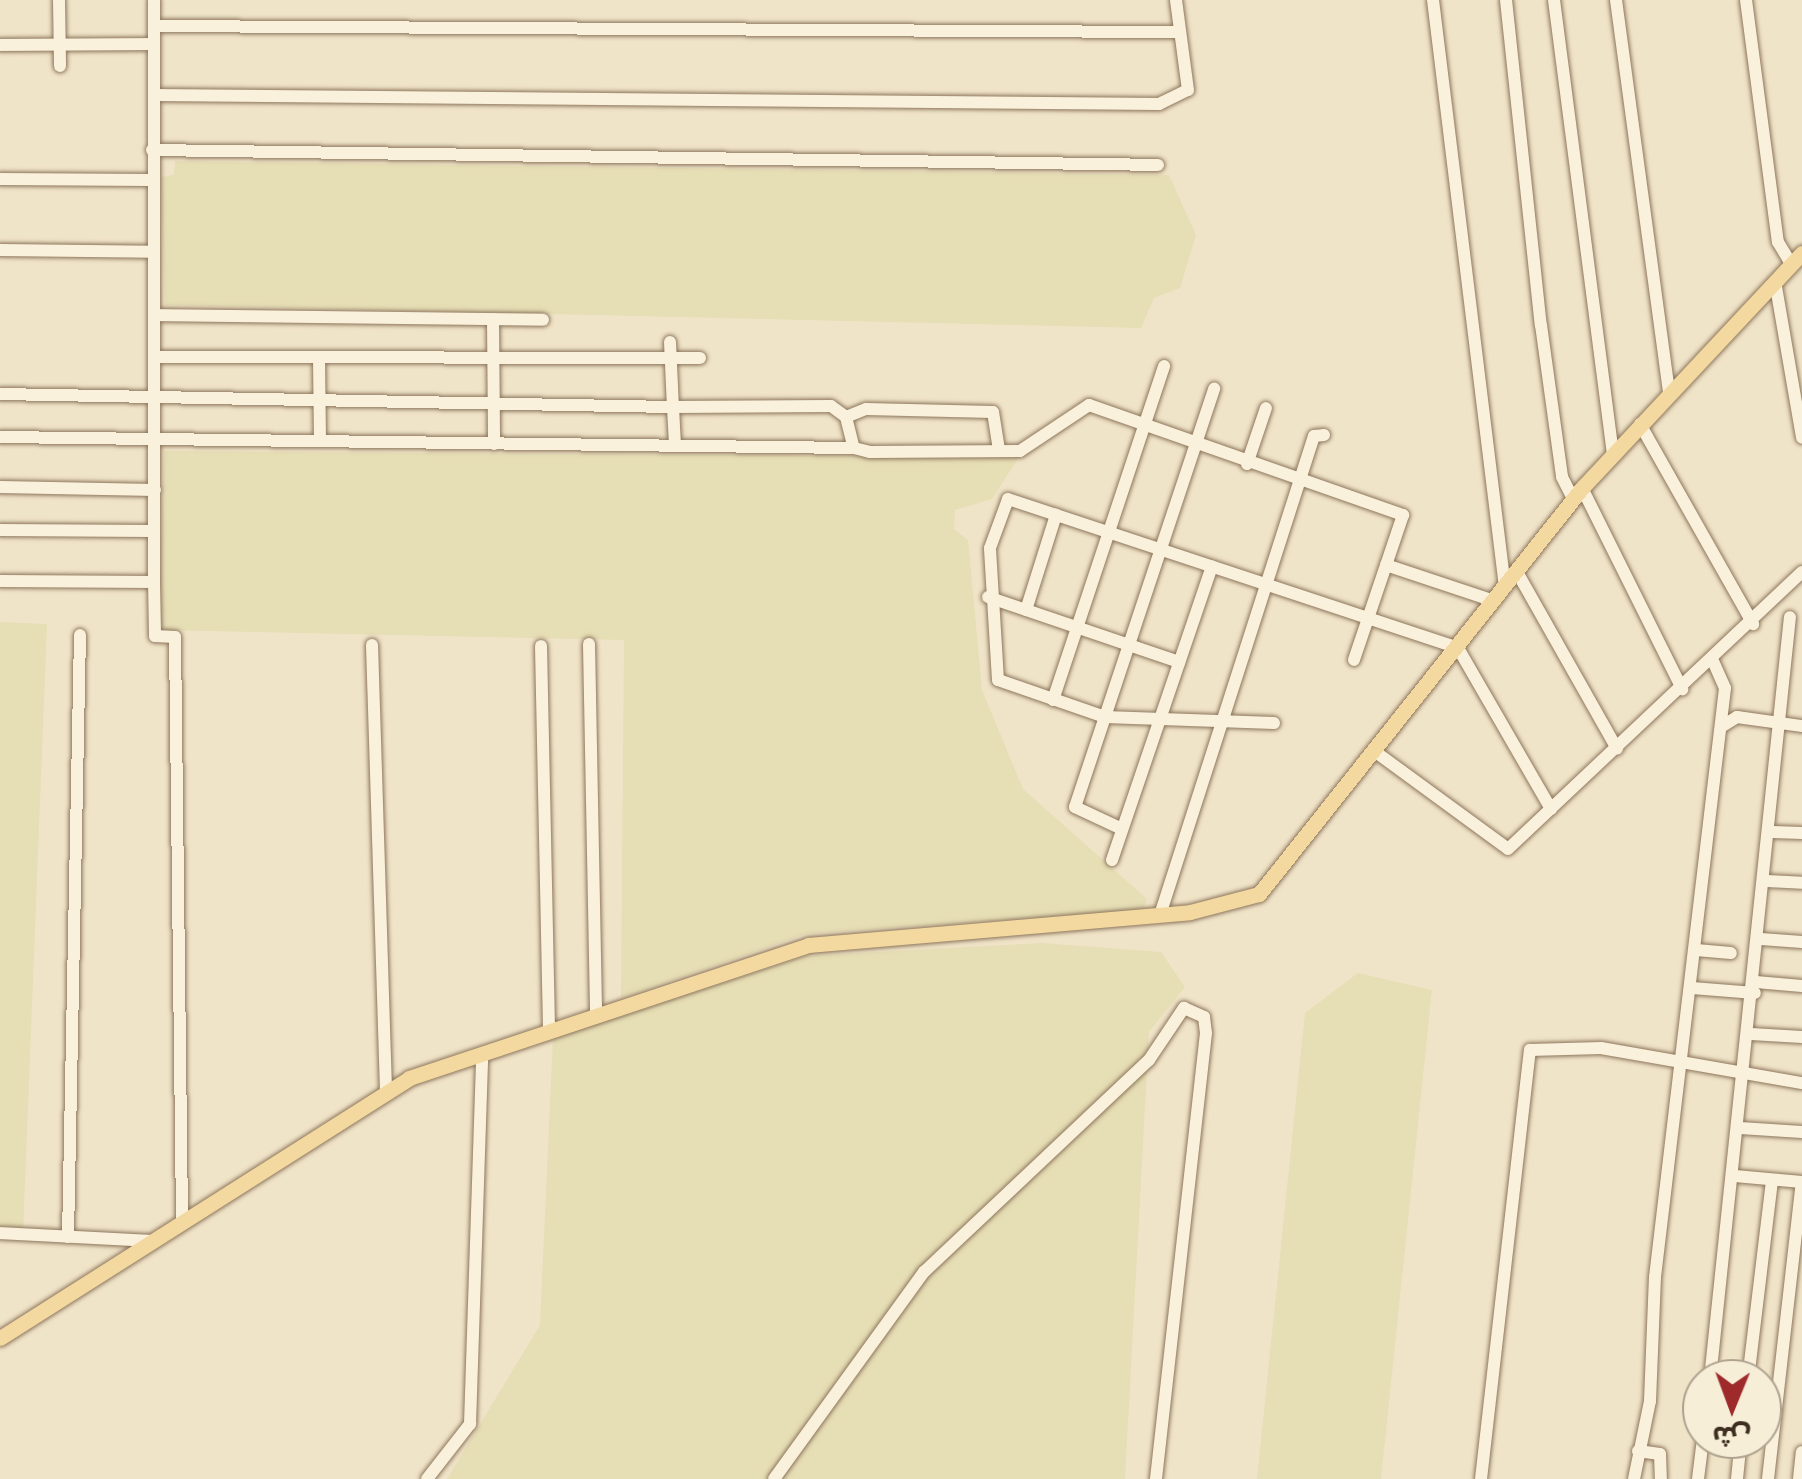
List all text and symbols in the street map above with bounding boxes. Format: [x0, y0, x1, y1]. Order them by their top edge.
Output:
north arrow [1682, 1359, 1782, 1459]
text: ش [1712, 1419, 1751, 1456]

